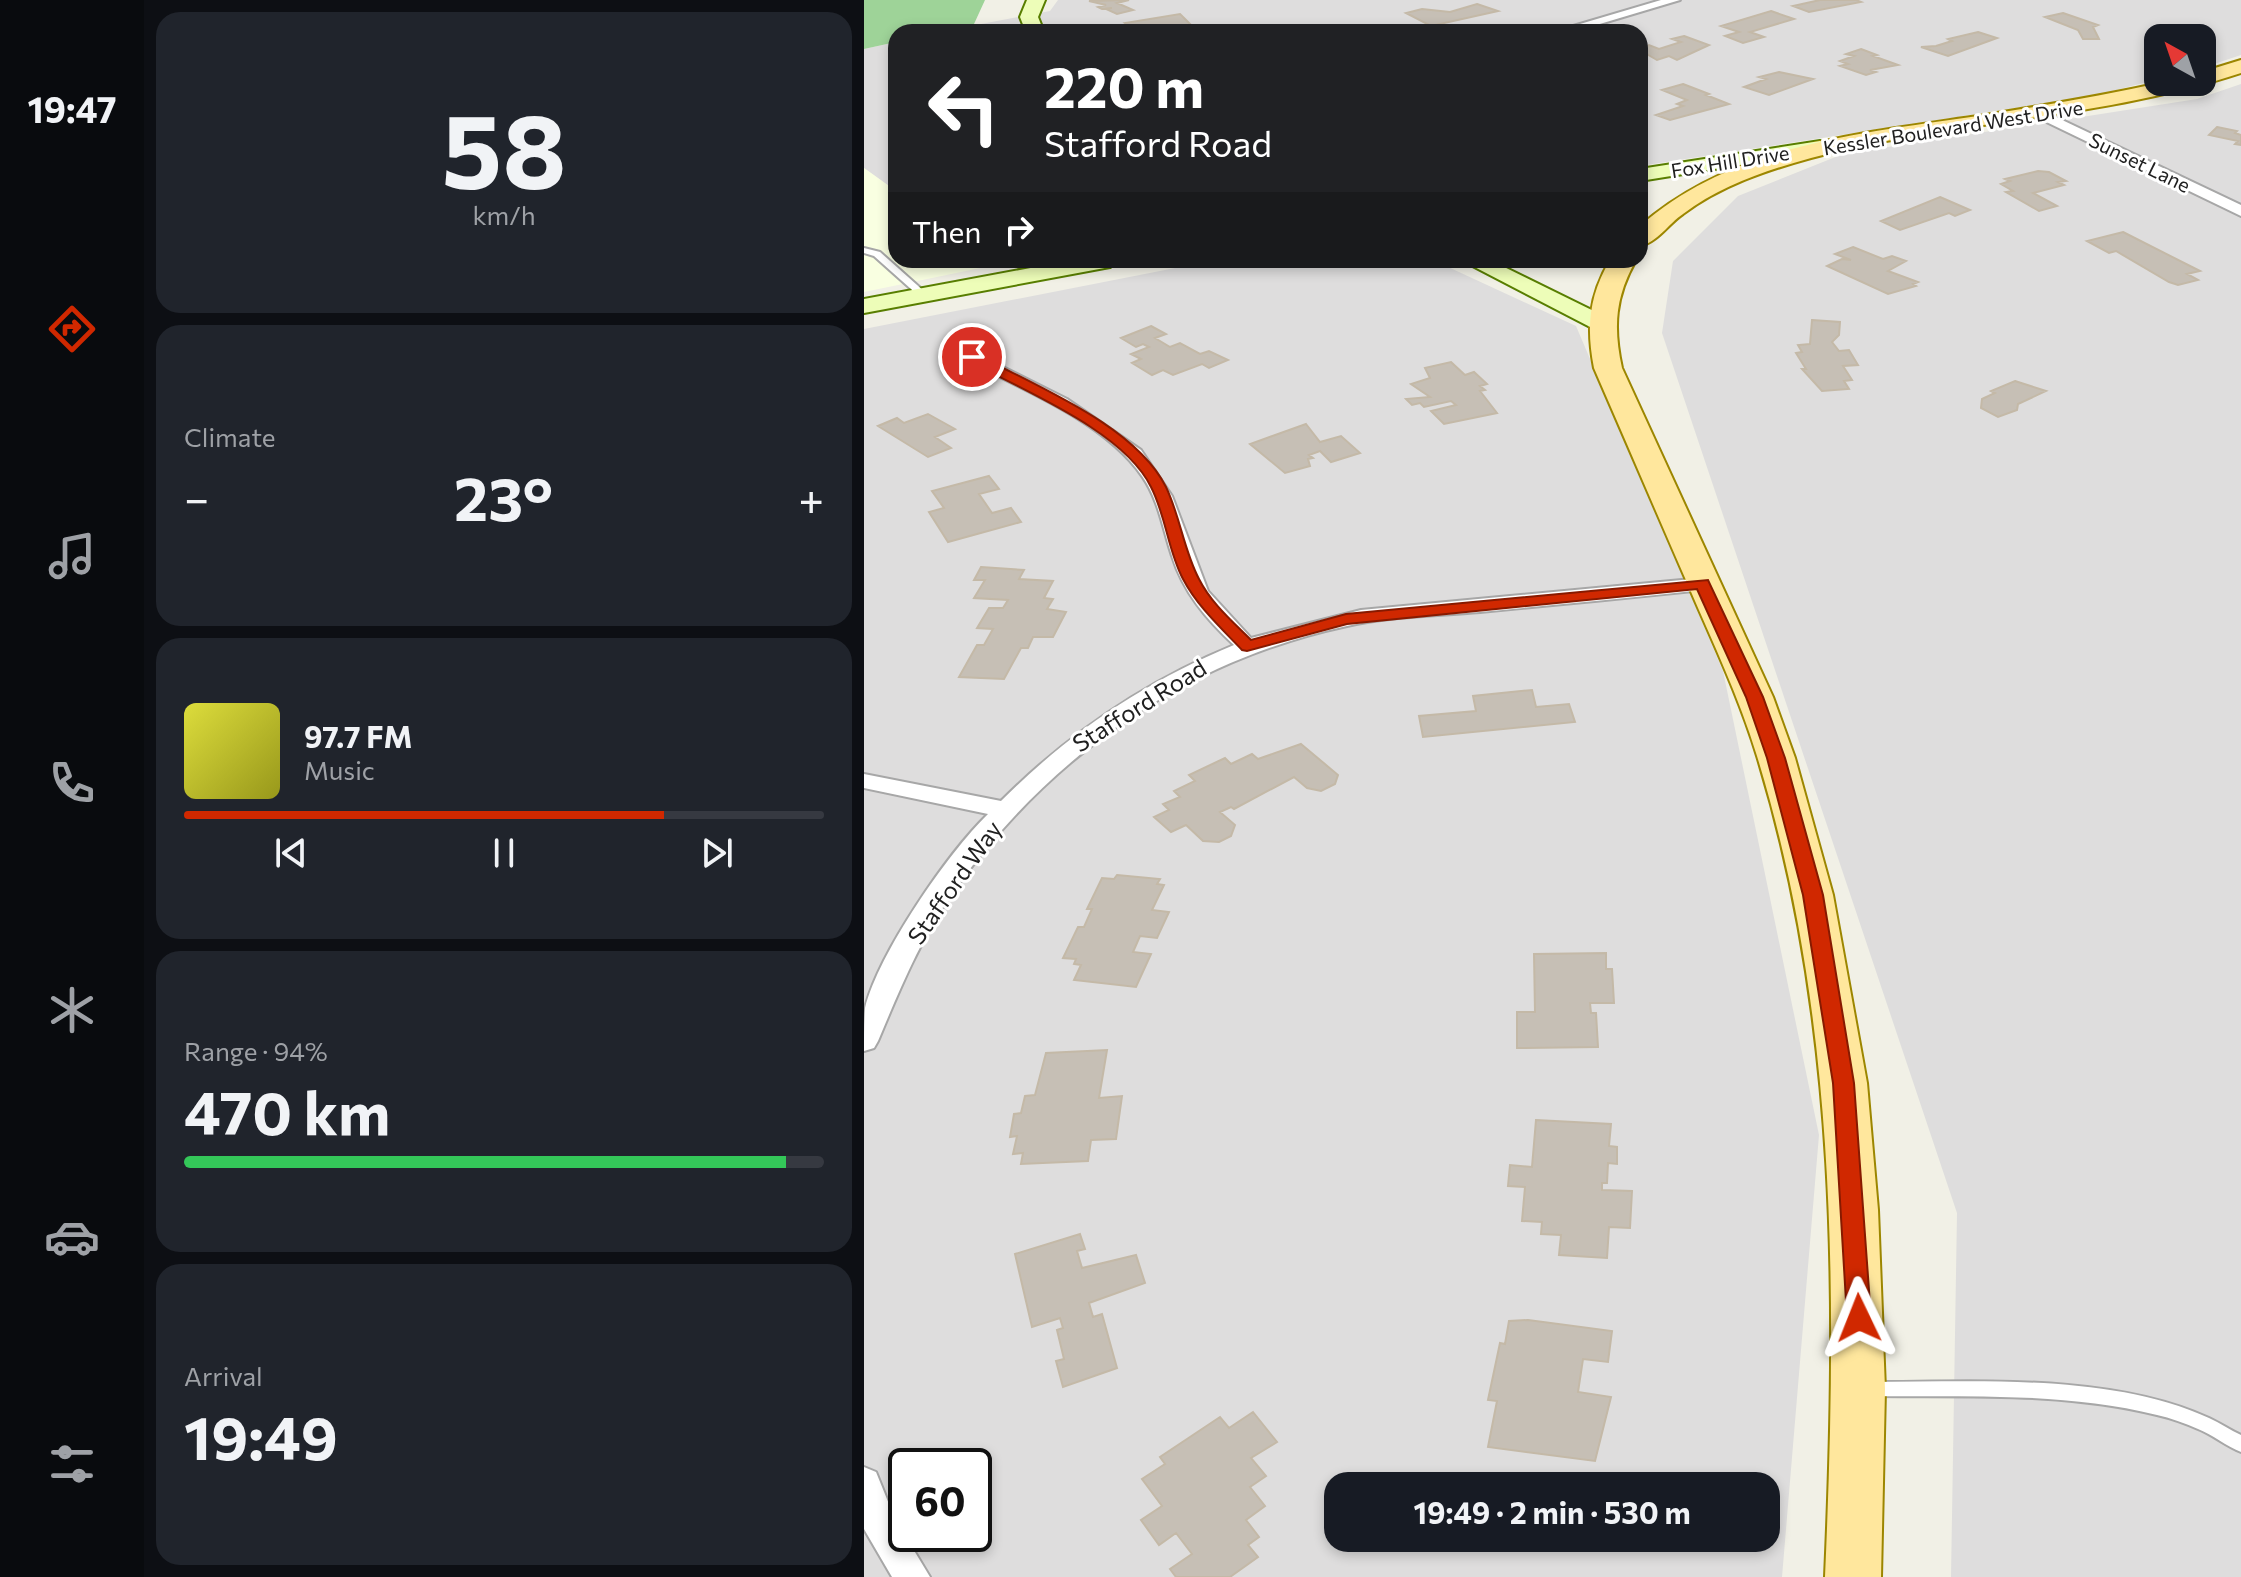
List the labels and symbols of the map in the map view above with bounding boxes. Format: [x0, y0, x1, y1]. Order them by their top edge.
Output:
north arrow [2144, 24, 2216, 96]
street label: Kessler Boulevard West Drive [1821, 95, 2085, 159]
street label: Sunset Lane [2085, 127, 2195, 197]
street label: Fox Hill Drive [1669, 140, 1791, 182]
pin [938, 323, 1006, 391]
street label: Stafford Road [1067, 652, 1211, 758]
street label: Stafford Way [901, 815, 1007, 949]
position arrow [1817, 1276, 1901, 1360]
speed limit sign: 60 [888, 1448, 992, 1552]

